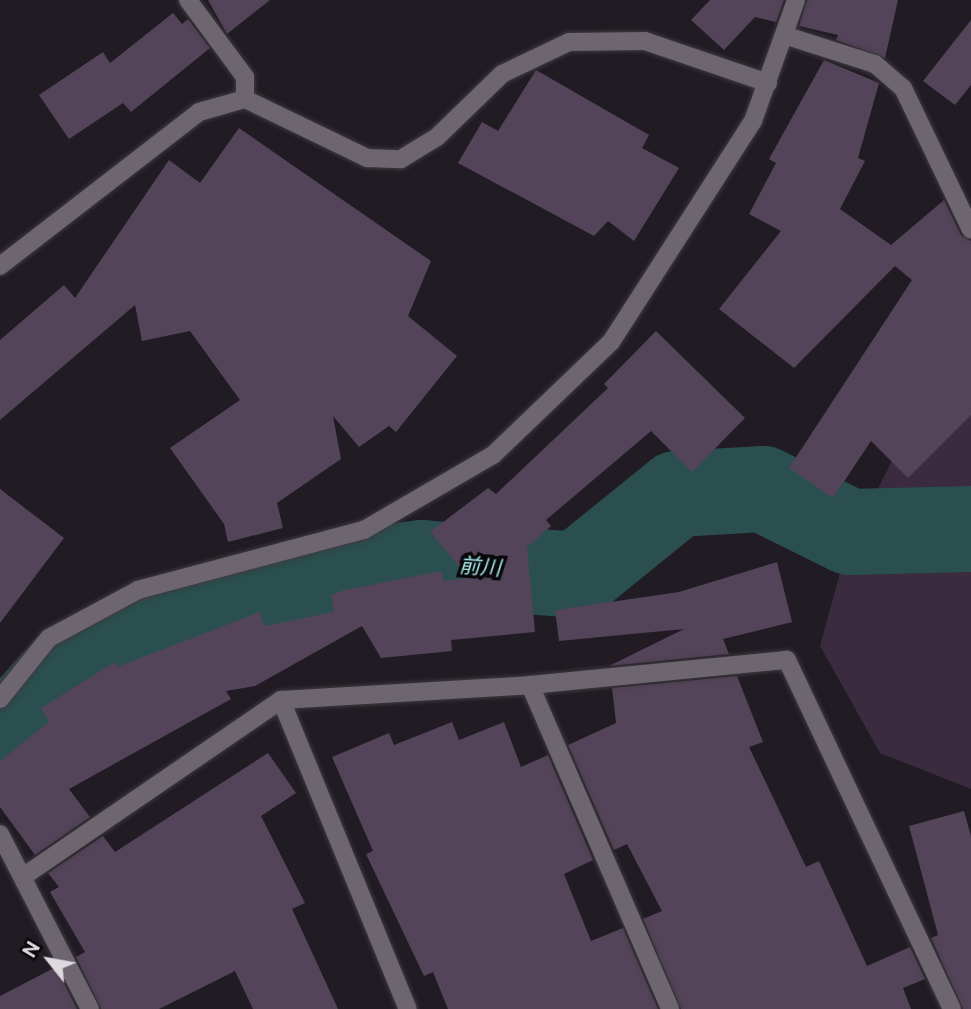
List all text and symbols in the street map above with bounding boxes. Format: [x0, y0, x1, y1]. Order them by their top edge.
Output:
water label: 前川 [458, 553, 502, 581]
north arrow [14, 925, 84, 995]
text: N [18, 937, 44, 961]

